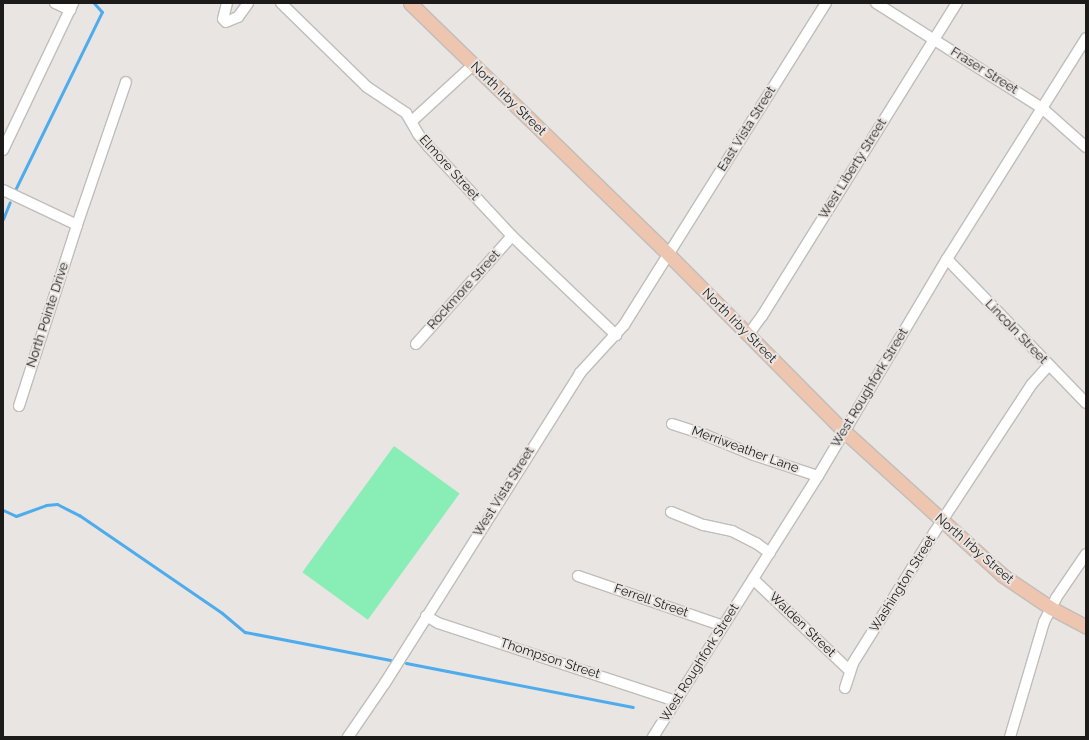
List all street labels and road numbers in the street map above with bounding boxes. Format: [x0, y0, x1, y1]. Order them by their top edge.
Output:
street label: Fraser Street [947, 44, 1021, 98]
street label: North Irby Street [467, 59, 549, 139]
street label: East Vista Street [715, 83, 779, 175]
street label: West Liberty Street [816, 116, 890, 222]
street label: Elmore Street [416, 132, 482, 204]
street label: Rockmore Street [424, 247, 504, 333]
street label: North Pointe Drive [24, 260, 72, 370]
street label: North Irby Street [698, 285, 780, 367]
street label: Lincoln Street [981, 297, 1051, 367]
street label: West Roughfork Street [828, 326, 912, 450]
street label: Merriweather Lane [689, 423, 801, 477]
street label: West Vista Street [470, 444, 538, 540]
street label: North Irby Street [931, 510, 1017, 588]
street label: Washington Street [867, 533, 939, 635]
street label: Ferrell Street [612, 581, 690, 621]
street label: Walden Street [766, 589, 838, 661]
street label: West Roughfork Street [657, 601, 743, 725]
street label: Thompson Street [498, 635, 602, 683]

